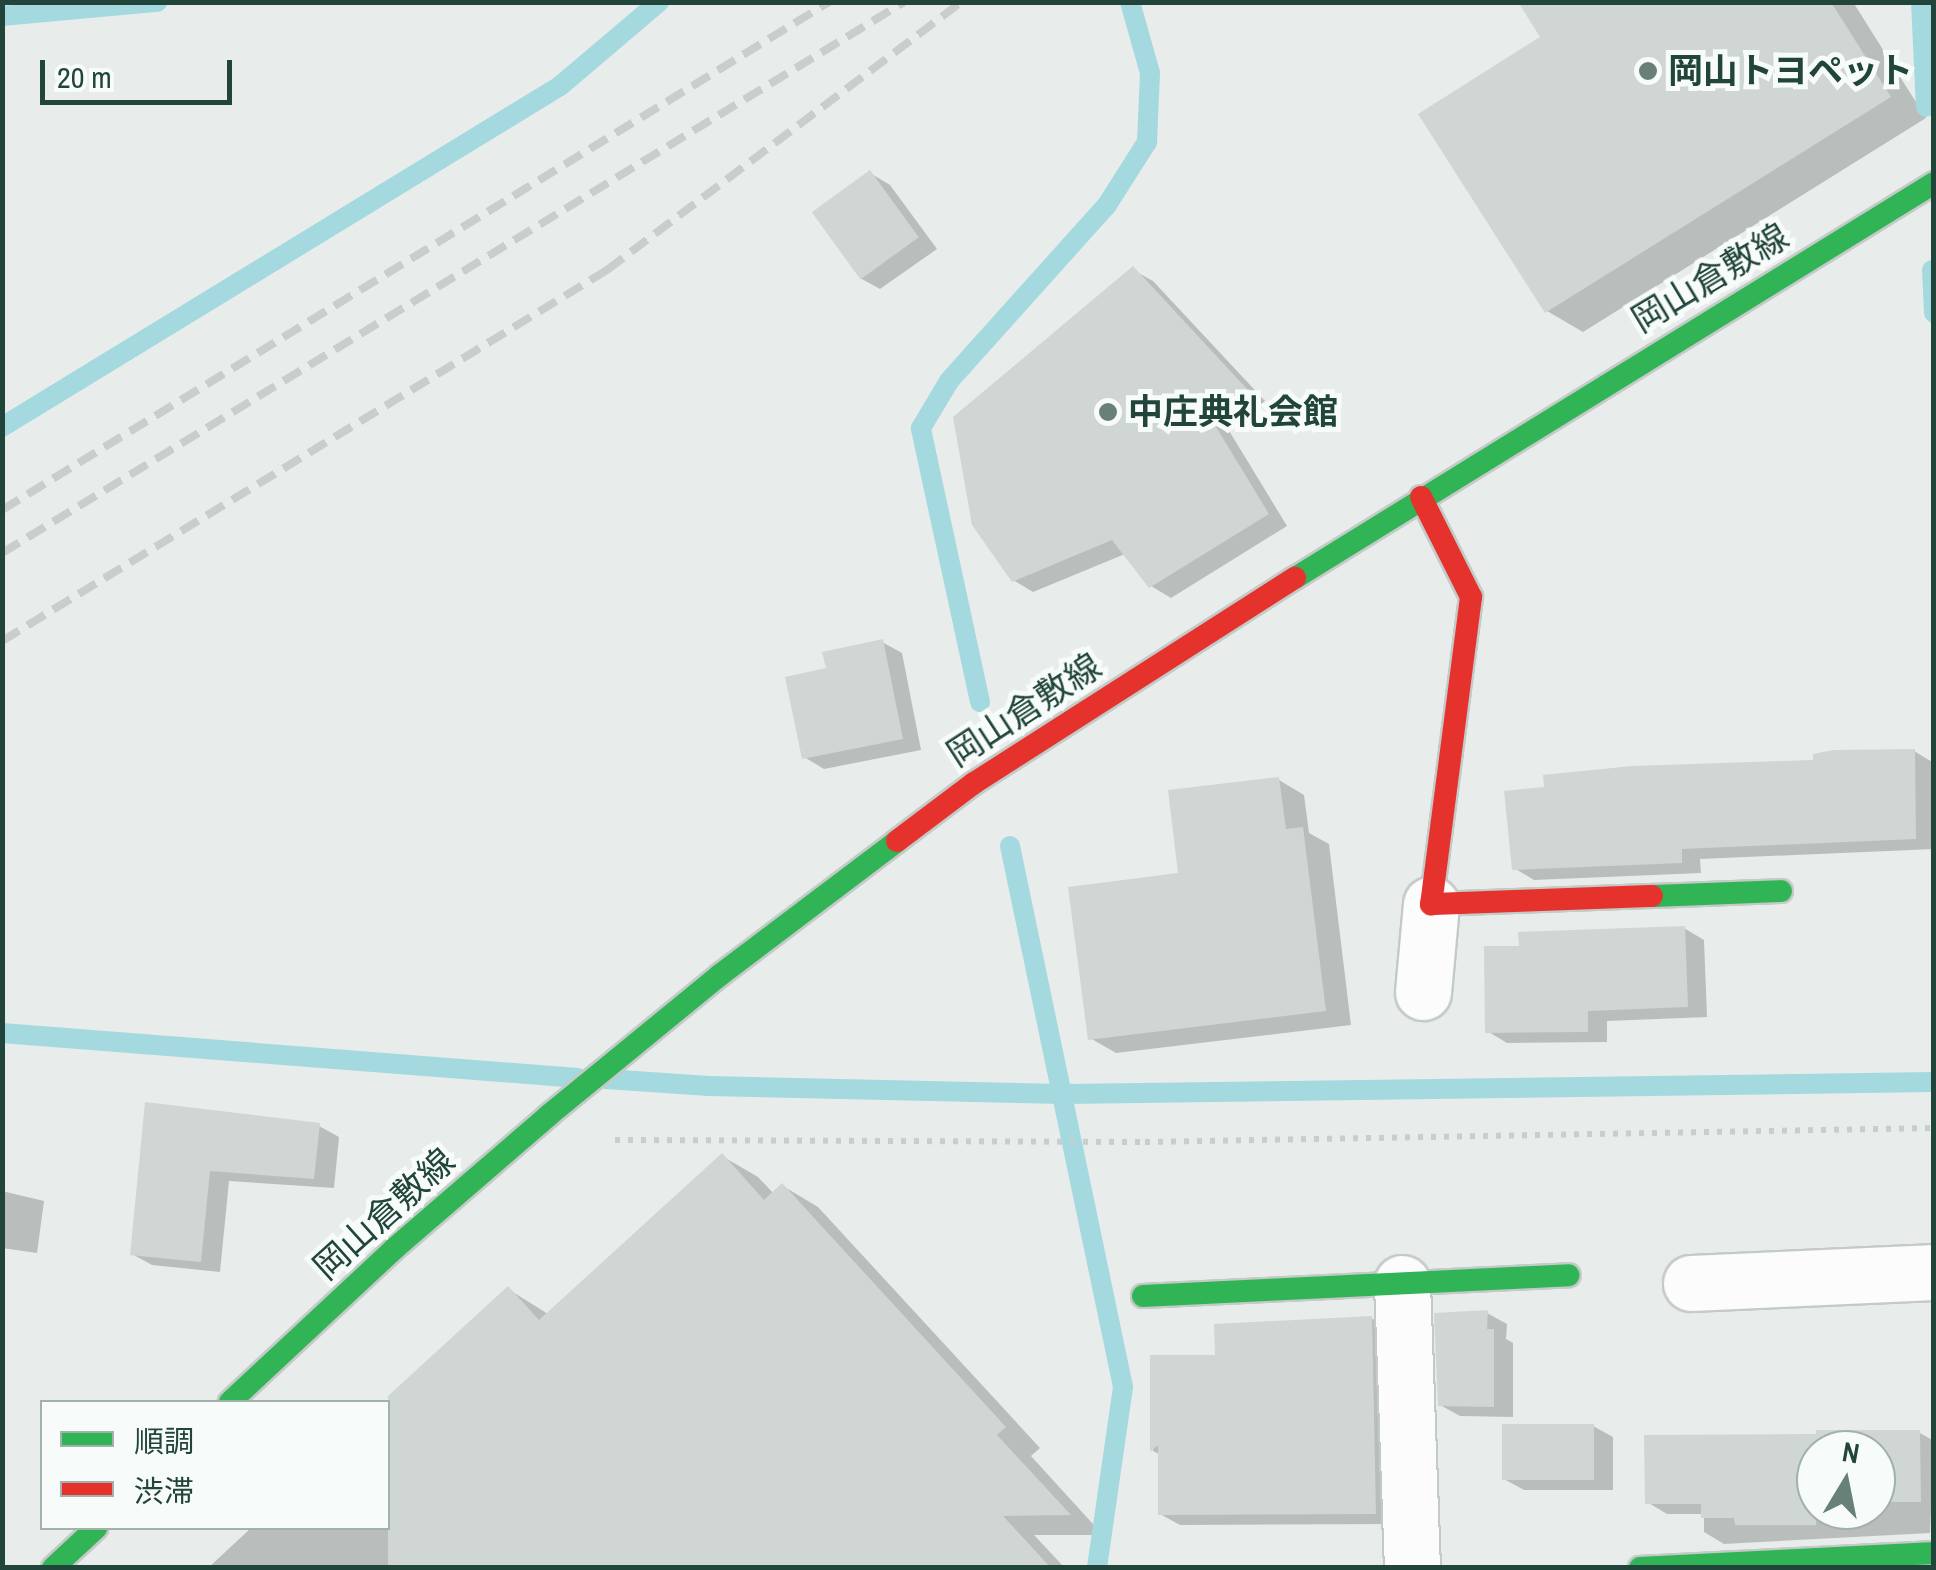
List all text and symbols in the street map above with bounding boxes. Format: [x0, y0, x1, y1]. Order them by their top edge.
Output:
scale bar [45, 40, 238, 102]
place label: 岡山トヨペット [1668, 50, 1913, 92]
text: 20 m [57, 57, 112, 97]
marker: 岡山トヨペット [1637, 60, 1659, 82]
street label: 岡山倉敷線 [1624, 215, 1796, 341]
place label: 中庄典礼会館 [1128, 391, 1338, 433]
marker: 中庄典礼会館 [1097, 401, 1119, 423]
street label: 岡山倉敷線 [939, 645, 1109, 775]
street label: 岡山倉敷線 [305, 1140, 463, 1288]
legend [40, 1400, 390, 1530]
text: 順調 [134, 1421, 194, 1461]
north arrow [1796, 1430, 1896, 1530]
text: N [1839, 1432, 1862, 1473]
text: 渋滞 [134, 1471, 194, 1511]

